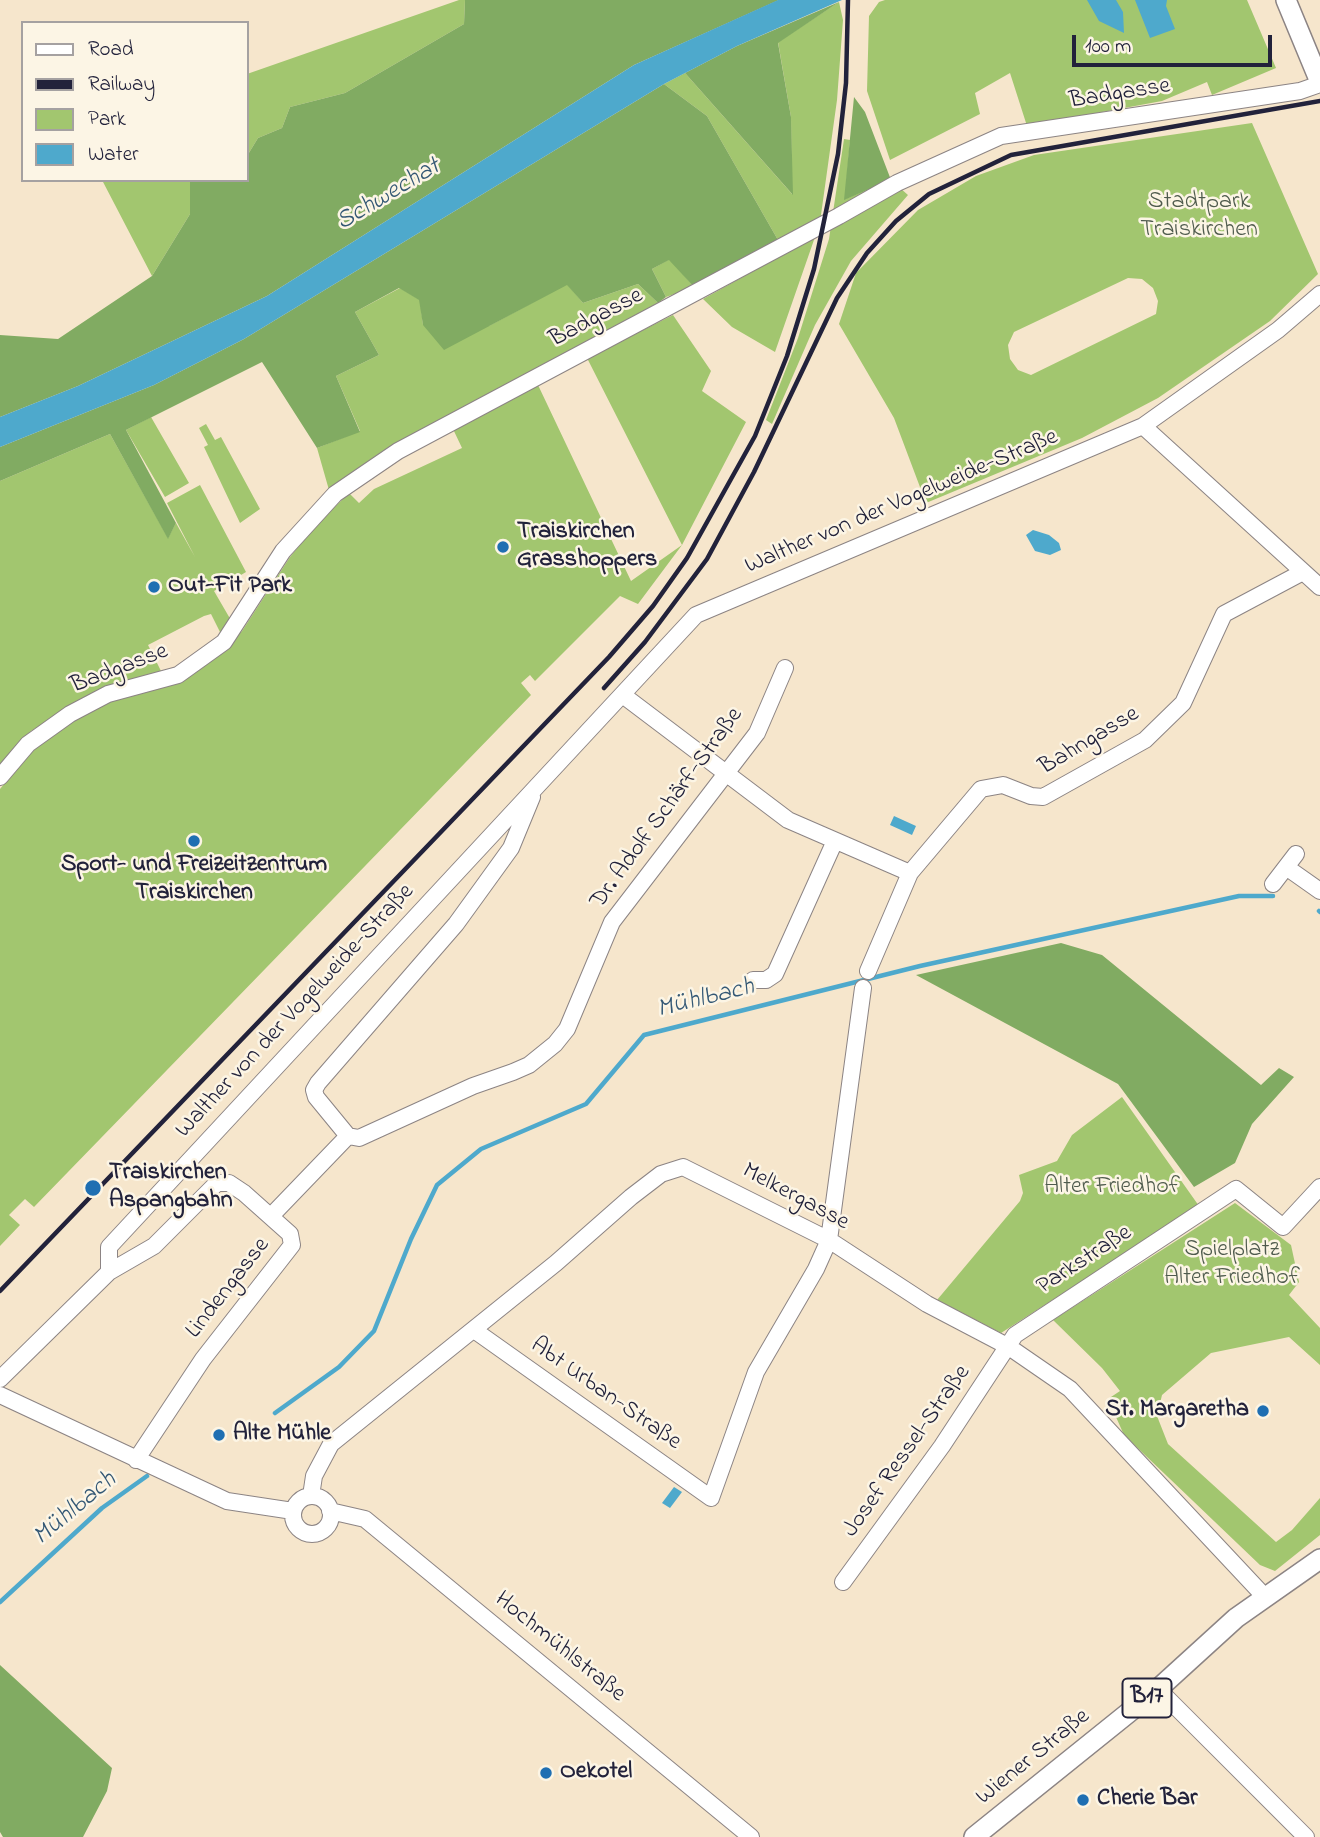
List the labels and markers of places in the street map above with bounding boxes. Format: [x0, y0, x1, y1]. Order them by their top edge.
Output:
place label: Traiskirchen Grasshoppers [517, 519, 657, 575]
marker: Traiskirchen Grasshoppers [495, 539, 511, 555]
place label: Out-Fit Park [168, 573, 292, 601]
marker: Out-Fit Park [146, 579, 162, 595]
marker: Sport- und Freizeitzentrum Traiskirchen [186, 833, 202, 849]
place label: Sport- und Freizeitzentrum Traiskirchen [61, 852, 327, 908]
place label: Traiskirchen Aspangbahn [109, 1160, 233, 1216]
marker: Traiskirchen Aspangbahn [83, 1178, 103, 1198]
place label: St. Margaretha [1105, 1397, 1249, 1425]
marker: St. Margaretha [1255, 1403, 1271, 1419]
place label: Alte Mühle [233, 1421, 331, 1449]
marker: Alte Mühle [211, 1427, 227, 1443]
place label: Oekotel [560, 1759, 632, 1787]
marker: Oekotel [538, 1765, 554, 1781]
place label: Cherie Bar [1097, 1786, 1197, 1814]
marker: Cherie Bar [1075, 1792, 1091, 1808]

